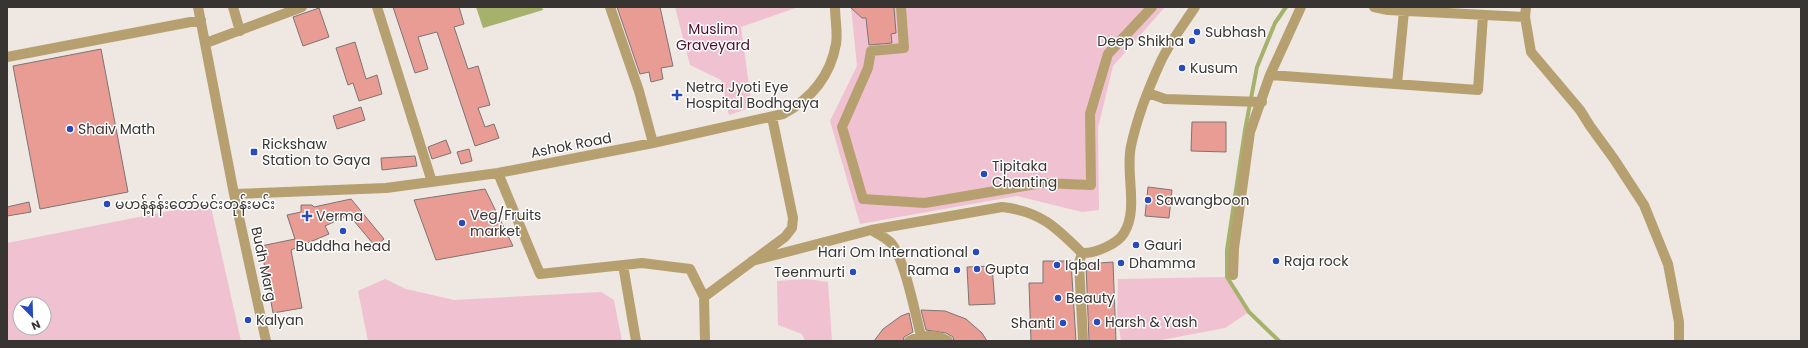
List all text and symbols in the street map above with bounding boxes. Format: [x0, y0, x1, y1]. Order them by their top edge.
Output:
park label: Muslim Graveyard [676, 19, 750, 55]
place label: Subhash [1205, 22, 1266, 42]
marker: Subhash [1192, 27, 1202, 37]
place label: Deep Shikha [1097, 31, 1184, 51]
marker: Deep Shikha [1187, 36, 1197, 46]
place label: Kusum [1190, 58, 1238, 78]
marker: Kusum [1177, 63, 1187, 73]
place label: Netra Jyoti Eye Hospital Bodhgaya [686, 77, 819, 113]
marker: Netra Jyoti Eye Hospital Bodhgaya [671, 89, 683, 101]
place label: Shaiv Math [78, 119, 155, 139]
marker: Shaiv Math [65, 124, 75, 134]
street label: Ashok Road [529, 127, 613, 163]
place label: Rickshaw Station to Gaya [262, 134, 370, 170]
marker: Rickshaw Station to Gaya [249, 147, 259, 157]
place label: Tipitaka Chanting [992, 156, 1057, 192]
marker: Tipitaka Chanting [979, 169, 989, 179]
place label: Sawangboon [1156, 190, 1249, 210]
place label: မဟန့်နန်းတော်မင်းတုန်းမင်း [115, 194, 275, 216]
marker: Sawangboon [1143, 195, 1153, 205]
marker: မဟန့်နန်းတော်မင်းတုန်းမင်း [102, 199, 112, 209]
place label: Veg/Fruits market [470, 205, 541, 241]
place label: Verma [316, 206, 363, 226]
marker: Verma [301, 210, 313, 222]
marker: Veg/Fruits market [457, 218, 467, 228]
street label: Budh Marg [246, 225, 282, 303]
marker: Buddha head [338, 226, 348, 236]
place label: Gauri [1144, 235, 1182, 255]
place label: Buddha head [295, 236, 391, 256]
marker: Gauri [1131, 240, 1141, 250]
place label: Hari Om International [818, 242, 968, 262]
marker: Hari Om International [971, 247, 981, 257]
place label: Raja rock [1284, 251, 1349, 271]
place label: Dhamma [1129, 253, 1196, 273]
place label: Iqbal [1065, 255, 1100, 275]
marker: Raja rock [1271, 256, 1281, 266]
marker: Dhamma [1116, 258, 1126, 268]
place label: Gupta [985, 259, 1029, 279]
place label: Rama [907, 260, 949, 280]
marker: Iqbal [1052, 260, 1062, 270]
place label: Teenmurti [774, 262, 845, 282]
marker: Gupta [972, 264, 982, 274]
marker: Rama [952, 265, 962, 275]
marker: Teenmurti [848, 267, 858, 277]
place label: Beauty [1066, 288, 1115, 308]
marker: Beauty [1053, 293, 1063, 303]
north arrow [12, 296, 52, 336]
place label: Kalyan [256, 310, 304, 330]
place label: Harsh & Yash [1105, 312, 1197, 332]
place label: Shanti [1011, 313, 1055, 333]
marker: Kalyan [243, 315, 253, 325]
text: N [29, 316, 43, 334]
marker: Harsh & Yash [1092, 317, 1102, 327]
marker: Shanti [1058, 318, 1068, 328]

